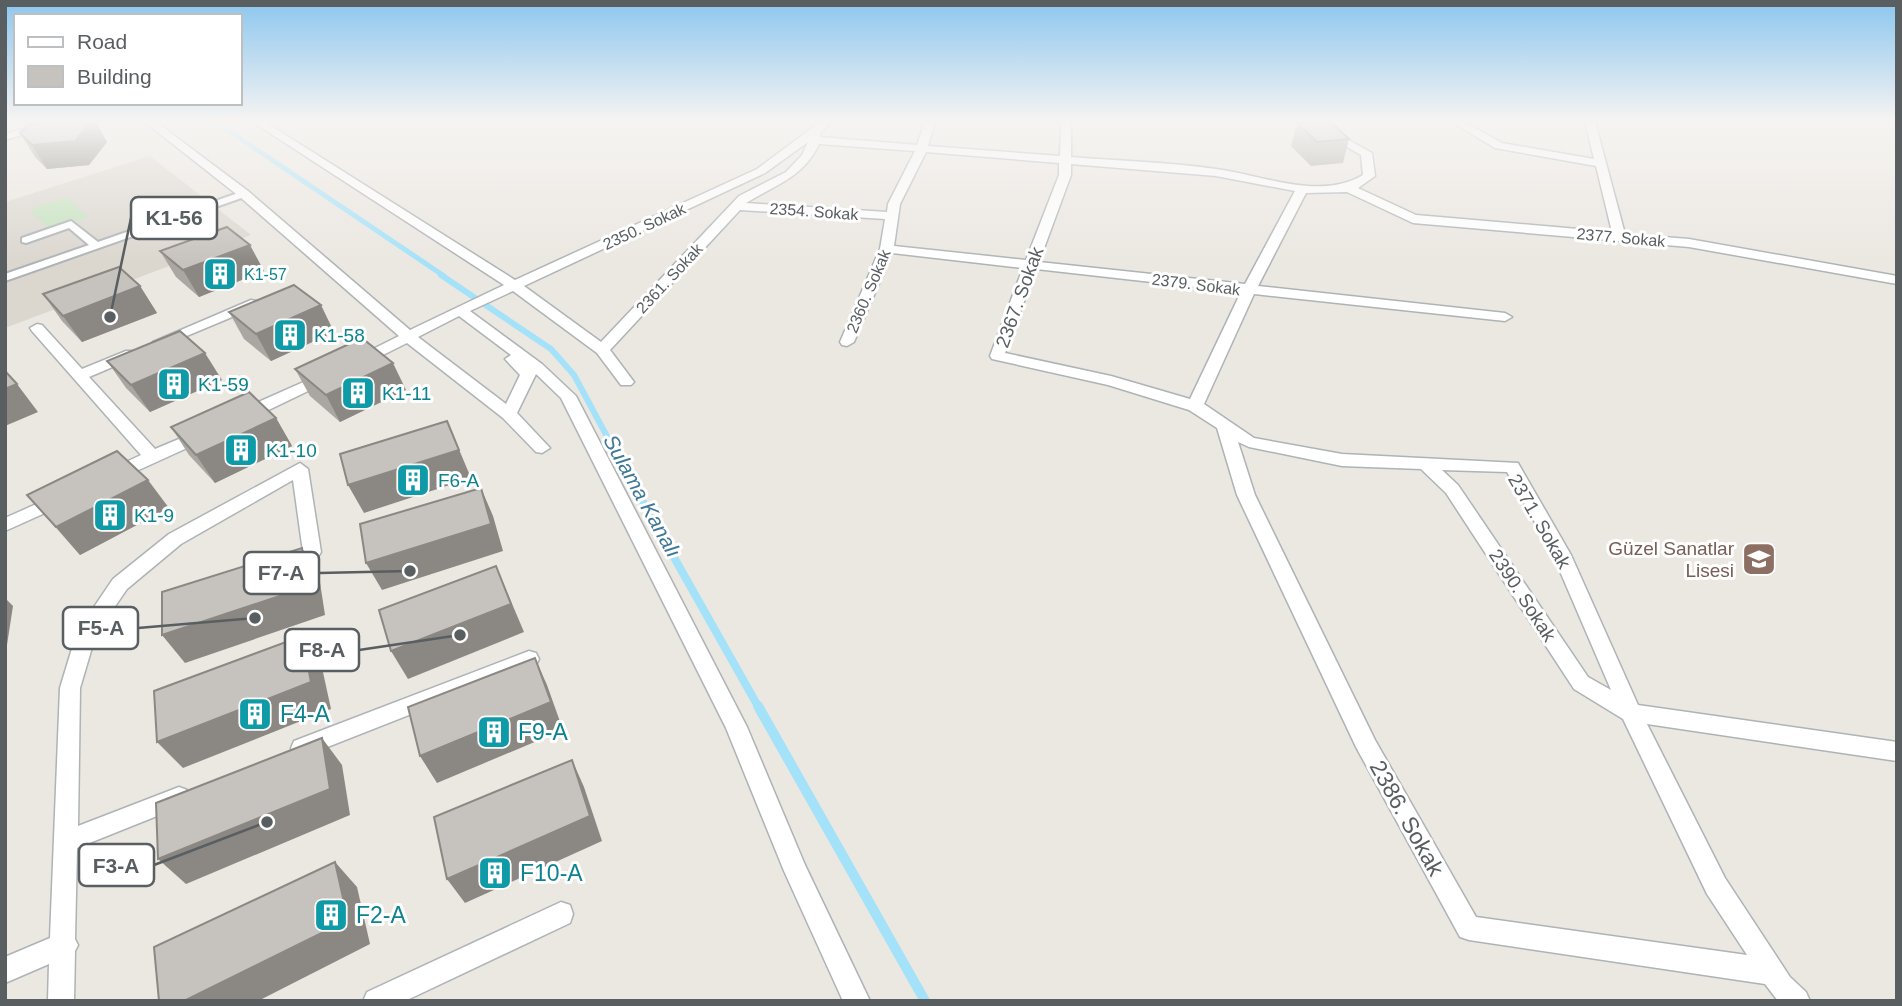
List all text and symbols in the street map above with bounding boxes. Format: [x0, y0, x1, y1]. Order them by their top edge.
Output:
legend [14, 14, 242, 105]
text: Road [77, 30, 127, 53]
text: Building [77, 65, 152, 88]
callout: K1-56 [131, 197, 217, 239]
street label: 2350. Sokak [600, 200, 689, 253]
street label: 2354. Sokak [769, 200, 860, 223]
text: K1-56 [145, 206, 203, 229]
street label: 2377. Sokak [1576, 225, 1667, 250]
street label: 2361. Sokak [633, 239, 707, 317]
street label: 2367. Sokak [992, 243, 1048, 350]
street label: 2360. Sokak [843, 246, 894, 335]
building icon: K1-57 [201, 255, 239, 293]
place label: K1-57 [244, 266, 287, 283]
street label: 2379. Sokak [1151, 271, 1242, 298]
building icon: K1-58 [271, 316, 309, 354]
place label: K1-58 [314, 325, 365, 346]
building icon: K1-59 [155, 365, 193, 403]
place label: K1-59 [198, 374, 249, 395]
building icon: K1-11 [339, 374, 377, 412]
place label: K1-11 [382, 383, 431, 404]
water label: Sulama Kanalı [599, 430, 686, 561]
building icon: K1-10 [222, 431, 260, 469]
place label: K1-10 [266, 440, 317, 461]
building icon: F6-A [394, 461, 432, 499]
place label: F6-A [438, 470, 480, 491]
street label: 2371. Sokak [1504, 470, 1575, 573]
building icon: K1-9 [91, 496, 129, 534]
place label: K1-9 [134, 505, 174, 526]
place label: Güzel Sanatlar Lisesi [1608, 538, 1735, 581]
school or university icon: Güzel Sanatlar Lisesi [1740, 540, 1778, 578]
street label: 2390. Sokak [1485, 545, 1560, 646]
callout: F7-A [244, 552, 319, 594]
text: F7-A [258, 561, 304, 584]
callout: F5-A [63, 607, 138, 649]
text: F5-A [78, 616, 124, 639]
callout: F8-A [285, 629, 359, 671]
text: F8-A [299, 638, 345, 661]
building icon: F4-A [236, 695, 274, 733]
place label: F4-A [280, 701, 331, 727]
building icon: F9-A [475, 713, 513, 751]
place label: F9-A [518, 719, 569, 745]
street label: 2386. Sokak [1365, 756, 1450, 881]
callout: F3-A [79, 844, 154, 886]
text: F3-A [93, 854, 139, 877]
building icon: F10-A [476, 854, 514, 892]
place label: F10-A [520, 860, 583, 886]
building icon: F2-A [312, 896, 350, 934]
place label: F2-A [356, 902, 407, 928]

